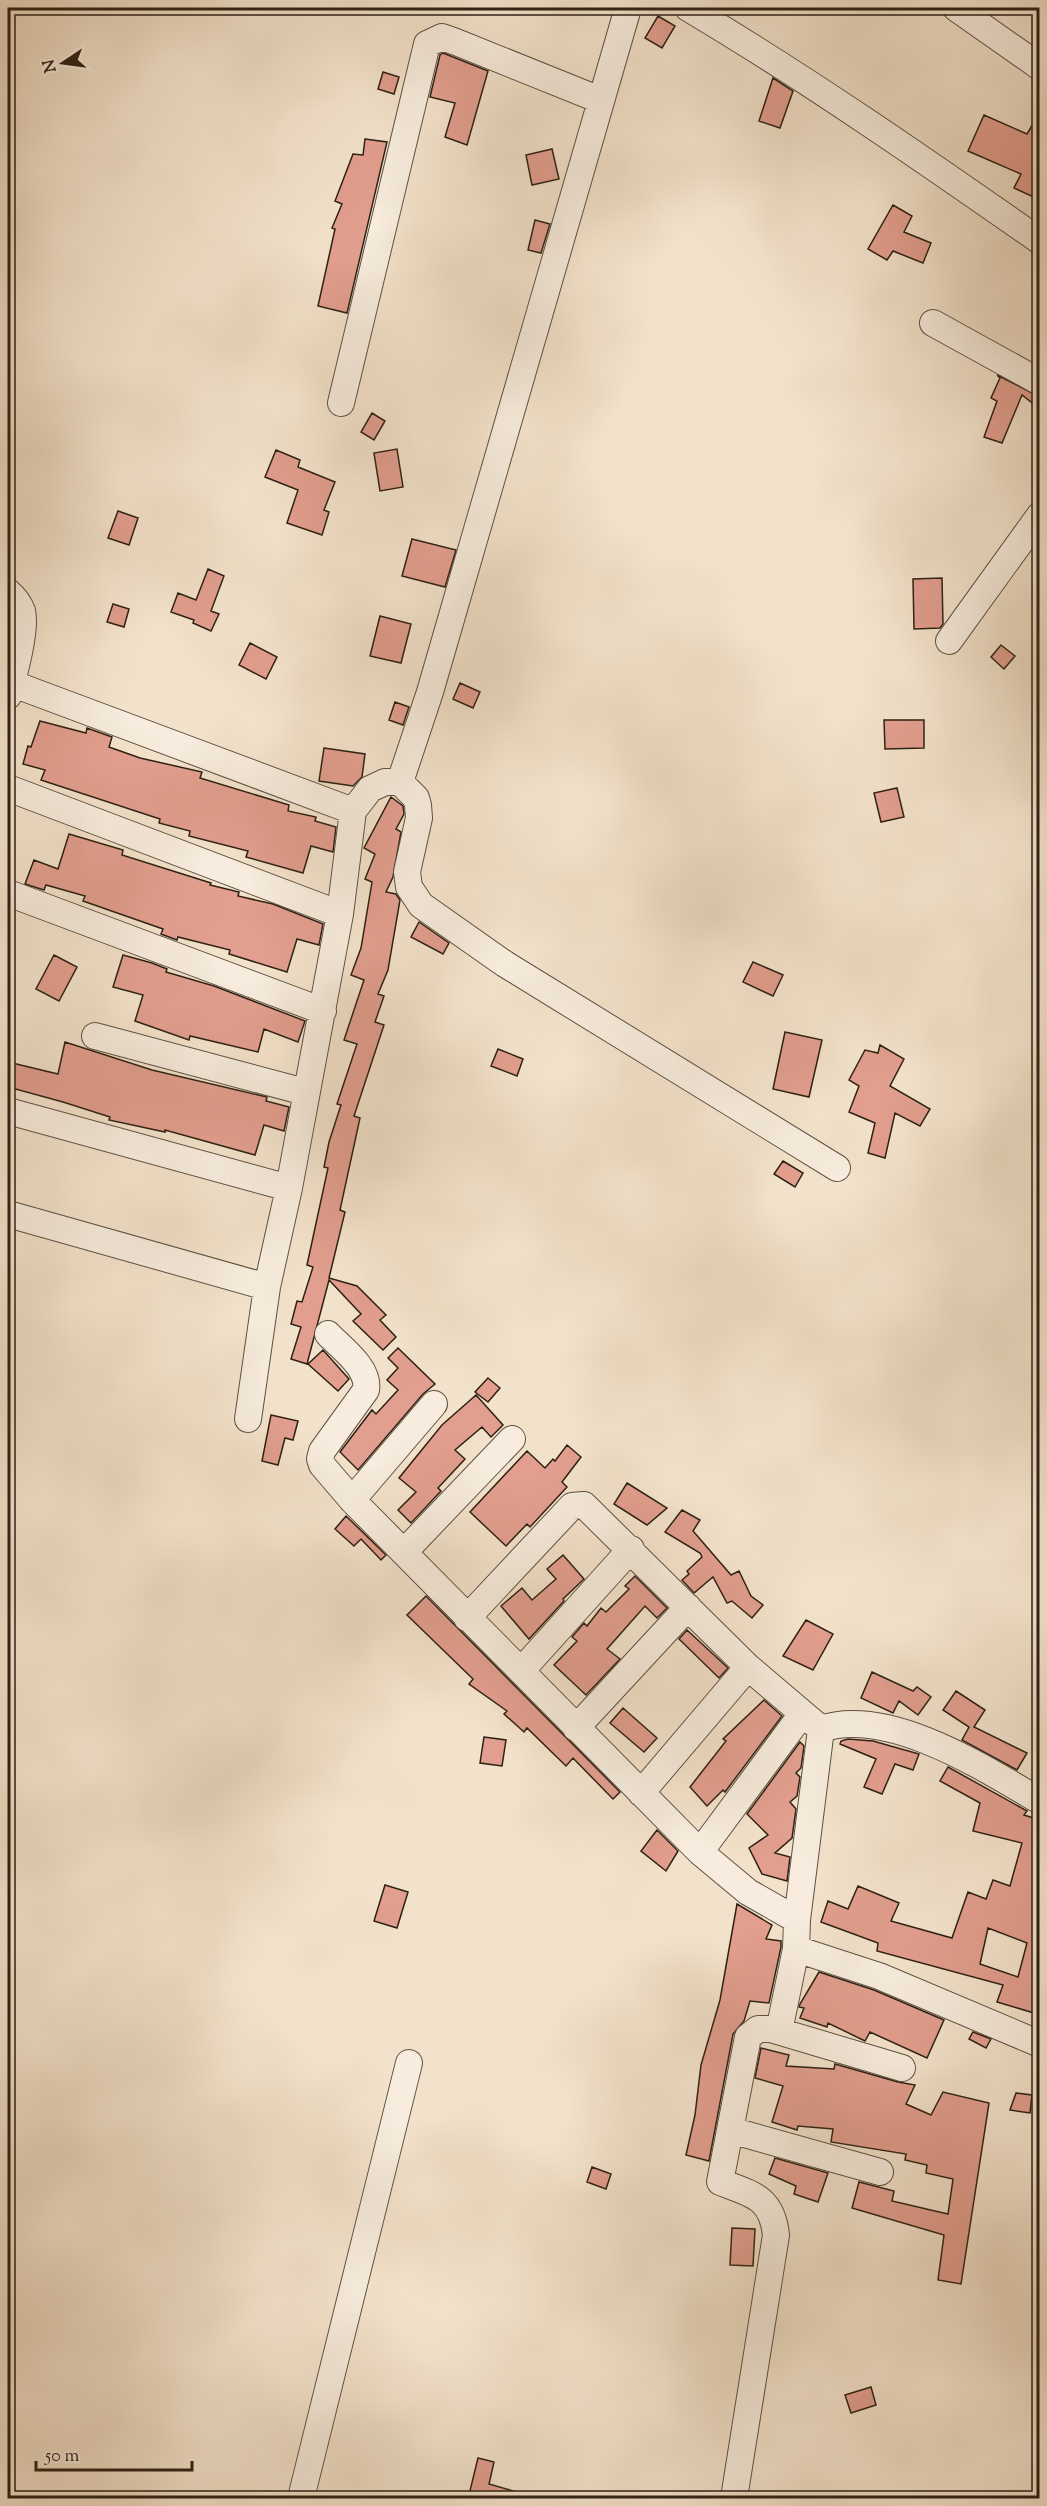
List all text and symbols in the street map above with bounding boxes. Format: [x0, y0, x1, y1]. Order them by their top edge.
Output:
north arrow [33, 33, 93, 93]
text: N [38, 57, 63, 75]
scale bar [36, 2434, 192, 2472]
text: 50 m [44, 2444, 80, 2470]

